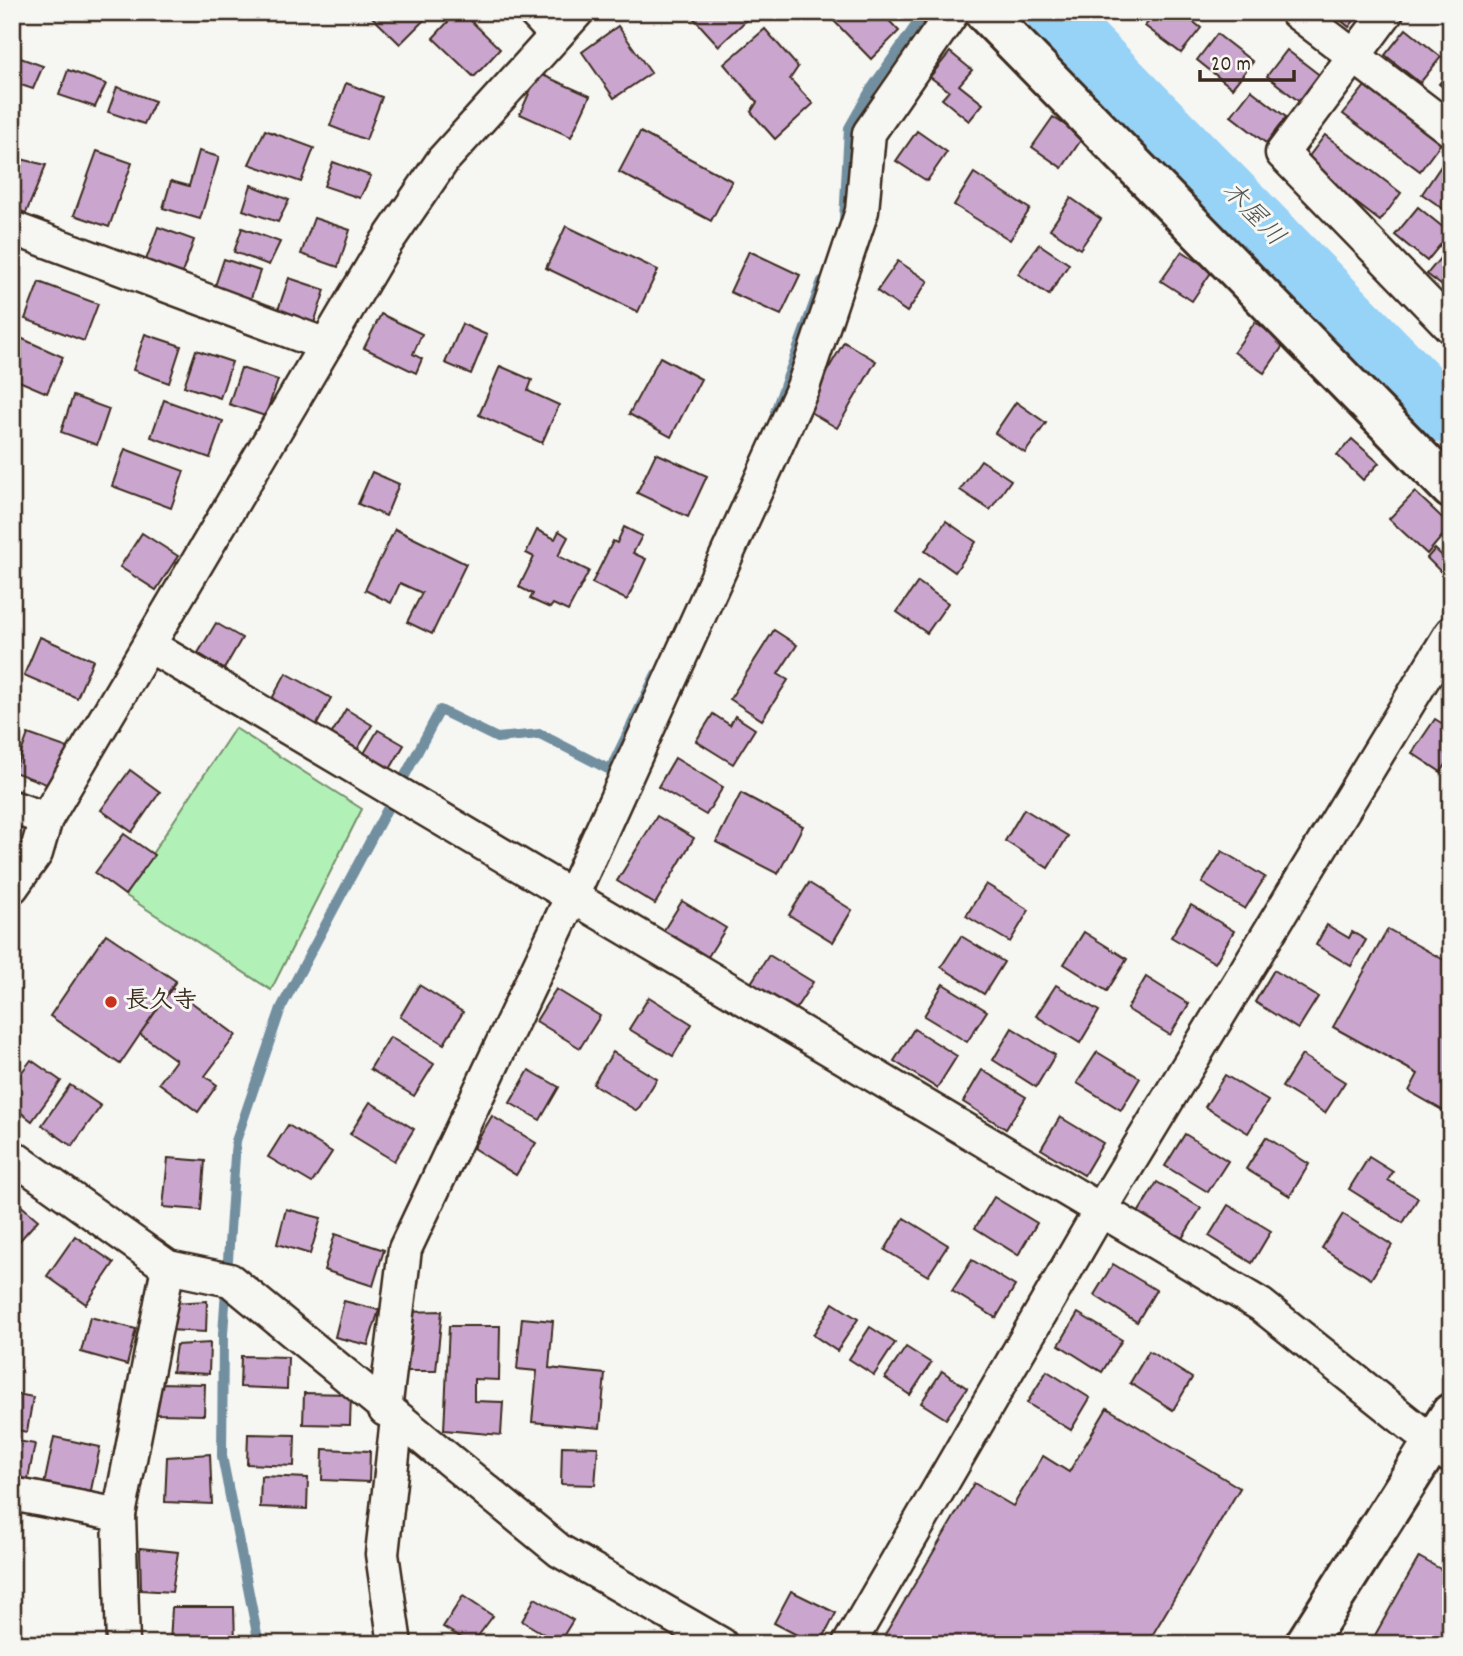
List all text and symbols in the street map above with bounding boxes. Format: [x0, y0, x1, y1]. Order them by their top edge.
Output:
scale bar [1200, 38, 1295, 82]
text: 20 m [1211, 51, 1251, 81]
water label: 木屋川 [1212, 174, 1292, 256]
place label: 長久寺 [125, 985, 197, 1019]
marker: 長久寺 [103, 994, 119, 1010]

